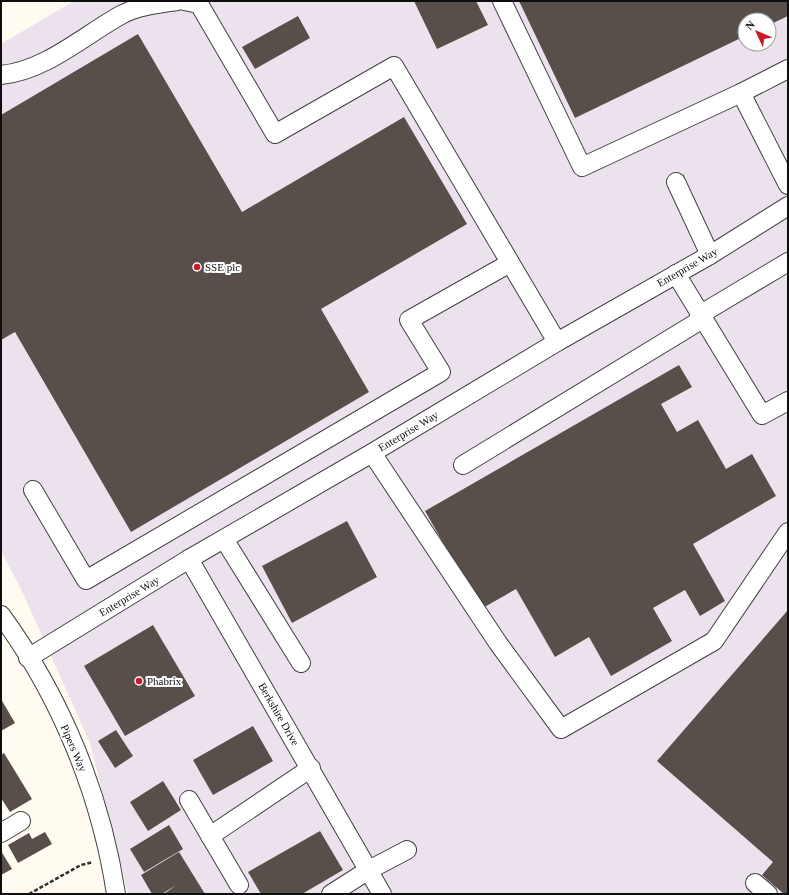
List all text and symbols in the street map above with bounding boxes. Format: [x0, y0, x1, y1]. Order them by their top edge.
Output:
north arrow [737, 12, 777, 52]
text: N [743, 18, 757, 32]
street label: Enterprise Way [655, 245, 720, 289]
place label: SSE plc [205, 261, 240, 273]
marker: SSE plc [192, 262, 202, 272]
street label: Enterprise Way [376, 408, 441, 454]
street label: Enterprise Way [97, 573, 162, 619]
place label: Phabrix [147, 675, 182, 687]
marker: Phabrix [134, 676, 144, 686]
street label: Berkshire Drive [256, 680, 302, 748]
street label: Pipers Way [59, 723, 89, 774]

